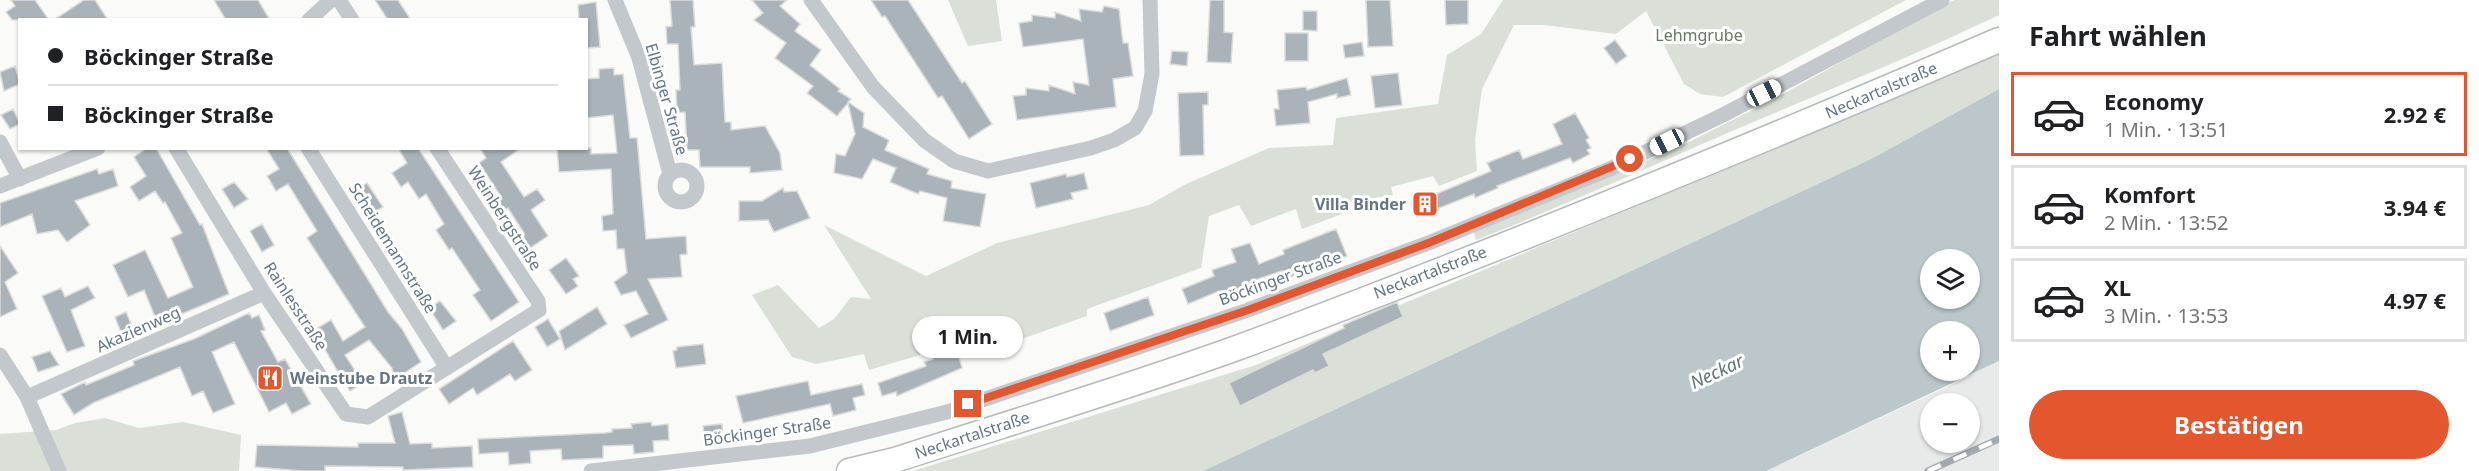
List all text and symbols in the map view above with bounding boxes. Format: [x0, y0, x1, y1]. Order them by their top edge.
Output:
text: Fahrt wählen [2029, 17, 2207, 54]
park label: Lehmgrube [1655, 24, 1743, 46]
street label: Elbinger Straße [641, 40, 693, 158]
text: Böckinger Straße [84, 41, 274, 71]
street label: Neckartalstraße [1822, 56, 1940, 124]
car [1744, 77, 1784, 109]
text: Economy [2104, 86, 2203, 116]
icon: car [2032, 87, 2086, 141]
text: Böckinger Straße [84, 99, 274, 129]
text: 2.92 € [2384, 99, 2446, 129]
text: 1 Min. · 13:51 [2104, 116, 2229, 143]
car [1647, 126, 1687, 158]
route start [1616, 145, 1643, 172]
street label: Weinbergstraße [463, 161, 547, 275]
street label: Scheidemannstraße [344, 179, 442, 317]
text: Komfort [2104, 179, 2195, 209]
icon: car [2032, 180, 2086, 234]
building icon: Villa Binder [1410, 189, 1440, 219]
text: 3.94 € [2384, 192, 2446, 222]
place label: Villa Binder [1315, 193, 1406, 215]
text: 2 Min. · 13:52 [2104, 209, 2229, 236]
street label: Neckartalstraße [1370, 240, 1490, 304]
street label: Böckinger Straße [1216, 246, 1344, 310]
map controls [1920, 249, 1980, 453]
button: layers [1920, 249, 1980, 309]
street label: Rainlesstraße [259, 257, 333, 355]
text: XL [2104, 272, 2131, 302]
icon: car [2032, 273, 2086, 327]
text: 4.97 € [2384, 285, 2446, 315]
street label: Akazienweg [93, 301, 183, 357]
text: 3 Min. · 13:53 [2104, 302, 2229, 329]
callout: 1 Min. [912, 317, 1024, 359]
button: + [1920, 321, 1980, 381]
text: 1 Min. [937, 323, 998, 350]
water label: Neckar [1686, 348, 1748, 394]
restaurant icon: Weinstube Drautz [255, 363, 285, 393]
place label: Weinstube Drautz [290, 367, 433, 389]
route end [954, 390, 981, 417]
button: Bestätigen [2029, 390, 2449, 459]
button: − [1920, 393, 1980, 453]
street label: Neckartalstraße [912, 406, 1032, 464]
street label: Böckinger Straße [702, 411, 832, 451]

